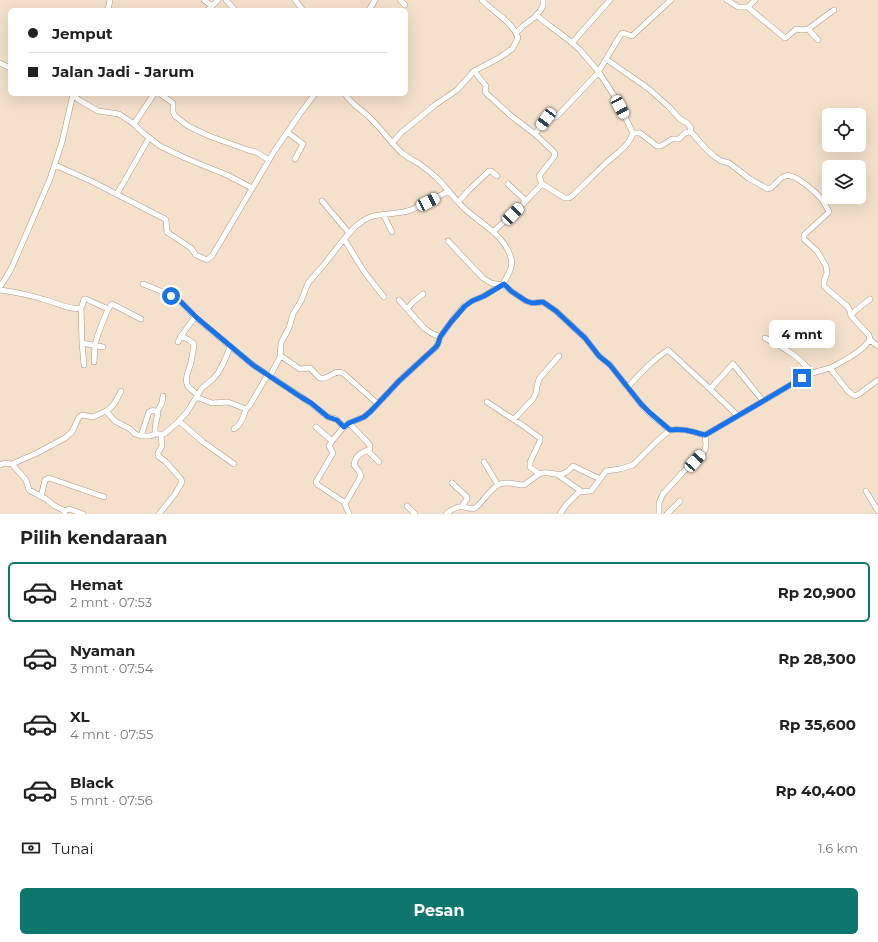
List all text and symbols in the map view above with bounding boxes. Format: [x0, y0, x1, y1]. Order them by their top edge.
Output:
text: Jemput [52, 24, 113, 43]
text: Jalan Jadi - Jarum [52, 62, 194, 81]
car [609, 94, 631, 120]
car [534, 106, 558, 132]
map controls [822, 108, 866, 204]
button: locate [822, 108, 866, 152]
button: layers [822, 160, 866, 204]
car [415, 191, 441, 213]
car [500, 201, 526, 227]
route start [162, 287, 180, 305]
callout: 4 mnt [769, 320, 835, 348]
text: 4 mnt [782, 326, 822, 342]
route end [793, 369, 811, 387]
car [683, 448, 707, 474]
text: Pilih kendaraan [20, 527, 167, 549]
icon: car [22, 574, 58, 610]
text: Hemat [70, 575, 123, 594]
text: Rp 20,900 [778, 583, 856, 602]
text: 2 mnt · 07:53 [70, 594, 152, 610]
icon: car [22, 640, 58, 676]
text: Nyaman [70, 641, 135, 660]
text: Rp 28,300 [778, 649, 856, 668]
text: 3 mnt · 07:54 [70, 660, 153, 676]
icon: car [22, 706, 58, 742]
text: XL [70, 707, 89, 726]
text: Rp 35,600 [779, 715, 856, 734]
text: 4 mnt · 07:55 [70, 726, 153, 742]
icon: car [22, 772, 58, 808]
text: Black [70, 773, 114, 792]
text: Rp 40,400 [775, 781, 856, 800]
text: 5 mnt · 07:56 [70, 792, 153, 808]
icon: cash [20, 837, 42, 859]
text: Tunai [52, 839, 94, 858]
text: 1.6 km [818, 840, 858, 856]
button: Pesan [20, 888, 858, 934]

